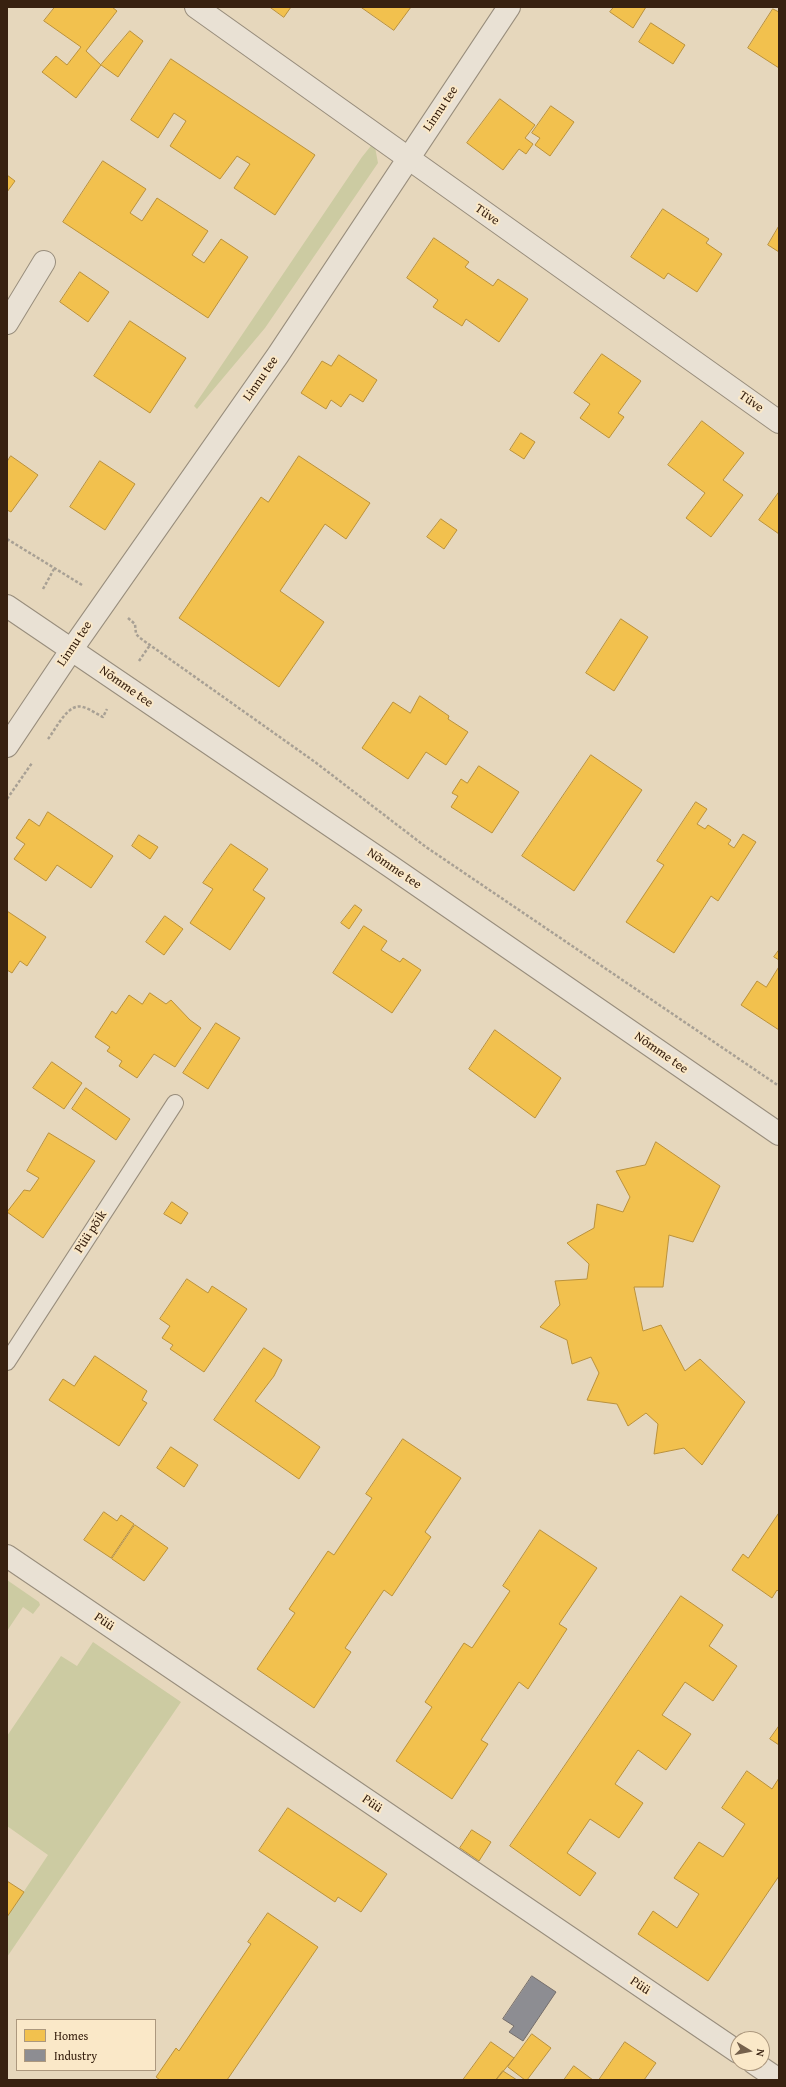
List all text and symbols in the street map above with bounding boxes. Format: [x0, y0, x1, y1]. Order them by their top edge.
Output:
street label: Linnu tee [420, 83, 462, 135]
street label: Tüve [472, 201, 502, 229]
street label: Linnu tee [240, 354, 282, 404]
street label: Tüve [736, 388, 766, 416]
street label: Linnu tee [54, 618, 96, 670]
street label: Nõmme tee [96, 663, 156, 711]
street label: Nõmme tee [364, 845, 424, 893]
street label: Nõmme tee [631, 1029, 691, 1077]
street label: Püü põik [71, 1208, 111, 1256]
street label: Püü [91, 1610, 117, 1634]
street label: Püü [359, 1792, 385, 1816]
street label: Püü [627, 1974, 653, 1998]
legend [16, 2019, 156, 2071]
text: Homes [54, 2027, 88, 2044]
north arrow [730, 2031, 770, 2071]
text: Industry [54, 2047, 97, 2064]
text: N [752, 2048, 769, 2058]

